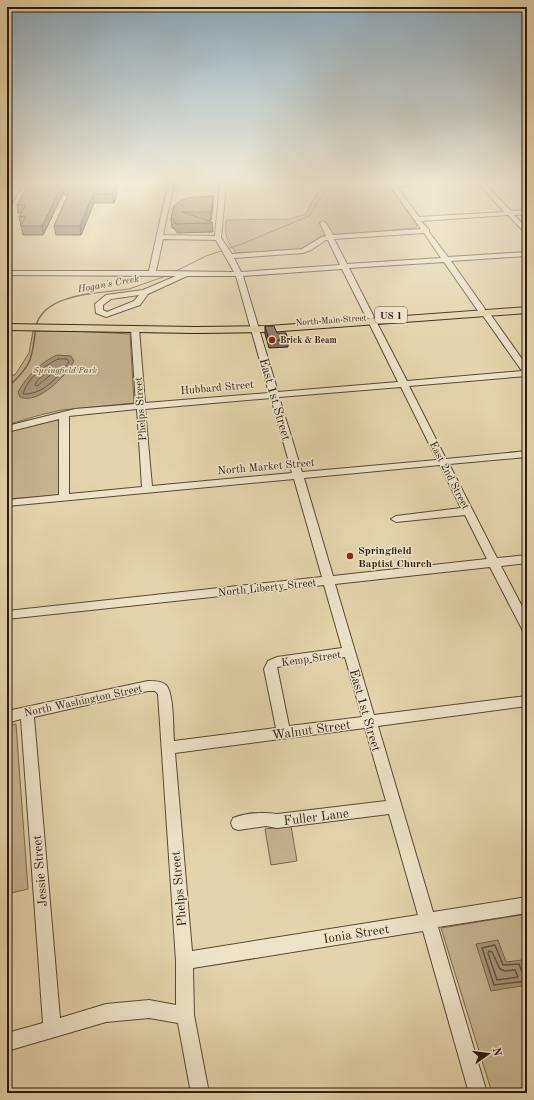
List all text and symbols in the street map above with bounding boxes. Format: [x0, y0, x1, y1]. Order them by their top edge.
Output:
water label: Hogan's Creek [76, 274, 140, 295]
road number: US 1 [375, 307, 407, 323]
street label: North Main Street [295, 314, 367, 327]
marker: Brick & Beam [267, 335, 277, 345]
place label: Brick & Beam [280, 336, 337, 345]
street label: East 1st Street [257, 357, 293, 443]
park label: Springfield Park [33, 366, 98, 375]
street label: Phelps Street [134, 376, 149, 441]
street label: Hubbard Street [180, 380, 254, 397]
street label: East 2nd Street [427, 440, 471, 512]
street label: North Market Street [217, 458, 315, 477]
place label: Springfield Baptist Church [358, 546, 432, 570]
marker: Springfield Baptist Church [345, 551, 355, 561]
street label: North Liberty Street [217, 578, 317, 599]
street label: Kemp Street [281, 650, 342, 669]
street label: East 1st Street [347, 668, 383, 754]
street label: North Washington Street [23, 684, 144, 719]
street label: Walnut Street [271, 718, 352, 742]
street label: Fuller Lane [283, 807, 350, 828]
street label: Jessie Street [31, 834, 50, 907]
street label: Phelps Street [170, 850, 189, 927]
street label: Ionia Street [322, 923, 391, 946]
north arrow [468, 1034, 508, 1074]
text: N [490, 1047, 503, 1058]

